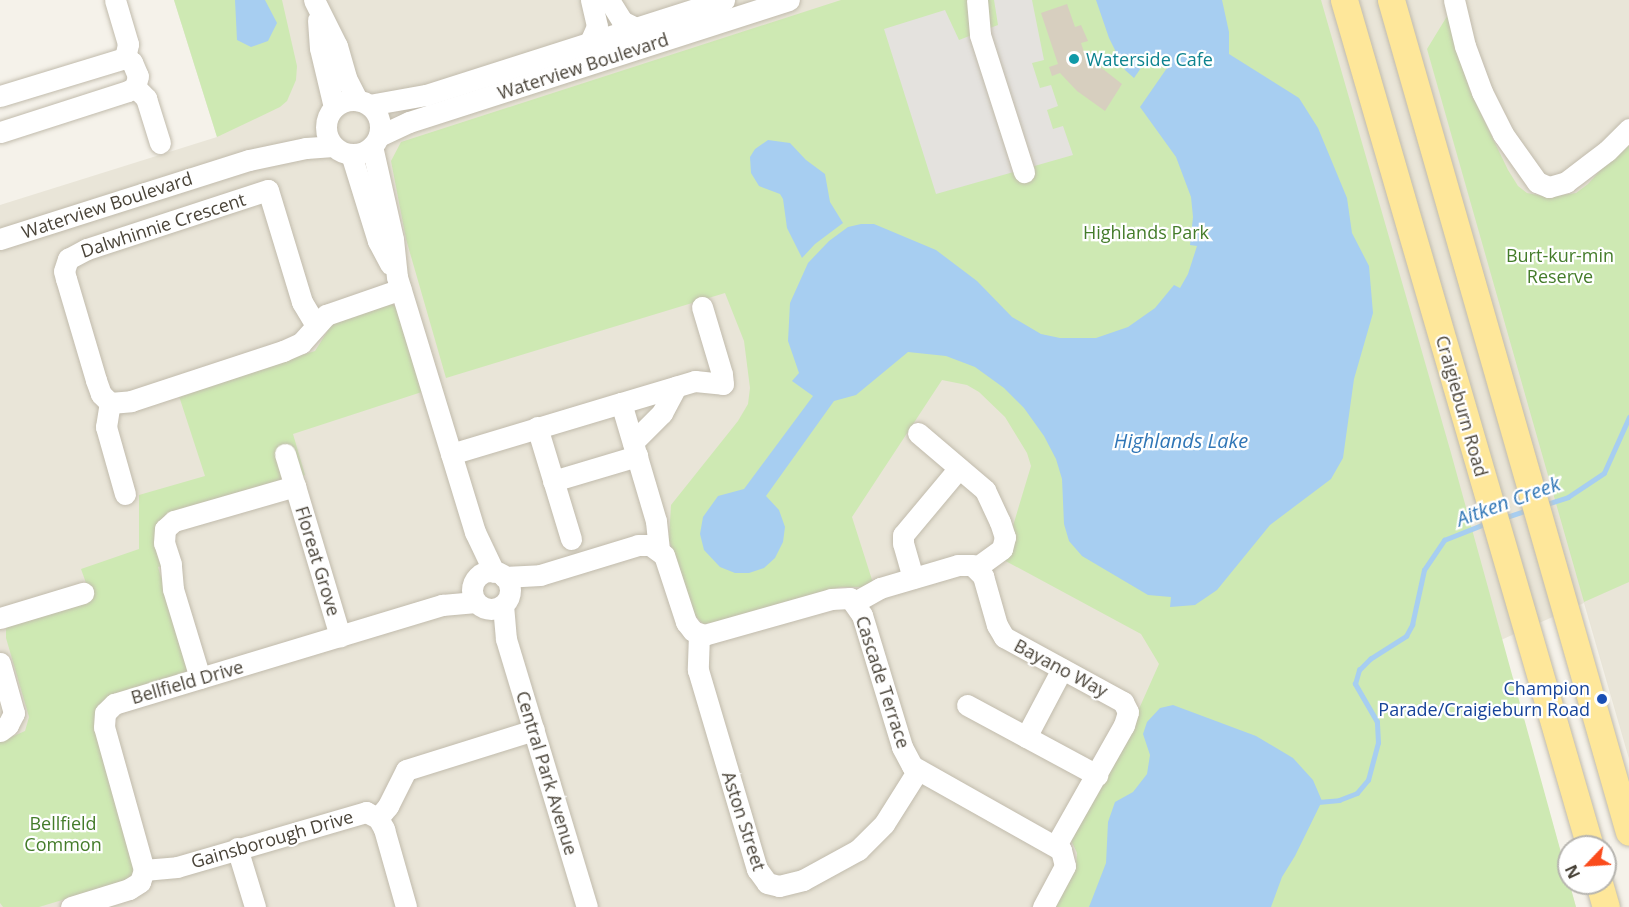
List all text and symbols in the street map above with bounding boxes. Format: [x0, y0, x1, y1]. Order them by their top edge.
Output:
street label: Waterview Boulevard [495, 28, 671, 104]
place label: Waterside Cafe [1086, 48, 1213, 70]
marker: Waterside Cafe [1067, 52, 1081, 66]
street label: Waterview Boulevard [19, 167, 195, 243]
street label: Dalwhinnie Crescent [78, 188, 248, 262]
park label: Highlands Park [1083, 221, 1209, 243]
park label: Burt-kur-min Reserve [1506, 245, 1614, 288]
street label: Craigieburn Road [1432, 333, 1492, 479]
water label: Highlands Lake [1114, 428, 1248, 452]
water label: Aitken Creek [1453, 471, 1563, 531]
street label: Floreat Grove [291, 504, 345, 618]
street label: Cascade Terrace [851, 613, 915, 751]
street label: Bayano Way [1011, 634, 1111, 702]
street label: Bellfield Drive [128, 656, 246, 708]
place label: Champion Parade/Craigieburn Road [1378, 678, 1590, 720]
street label: Central Park Avenue [512, 688, 582, 858]
marker: Champion Parade/Craigieburn Road [1595, 692, 1609, 706]
street label: Aston Street [718, 769, 770, 873]
street label: Gainsborough Drive [188, 805, 356, 873]
park label: Bellfield Common [24, 813, 102, 856]
north arrow [1557, 835, 1617, 895]
text: N [1560, 861, 1585, 882]

